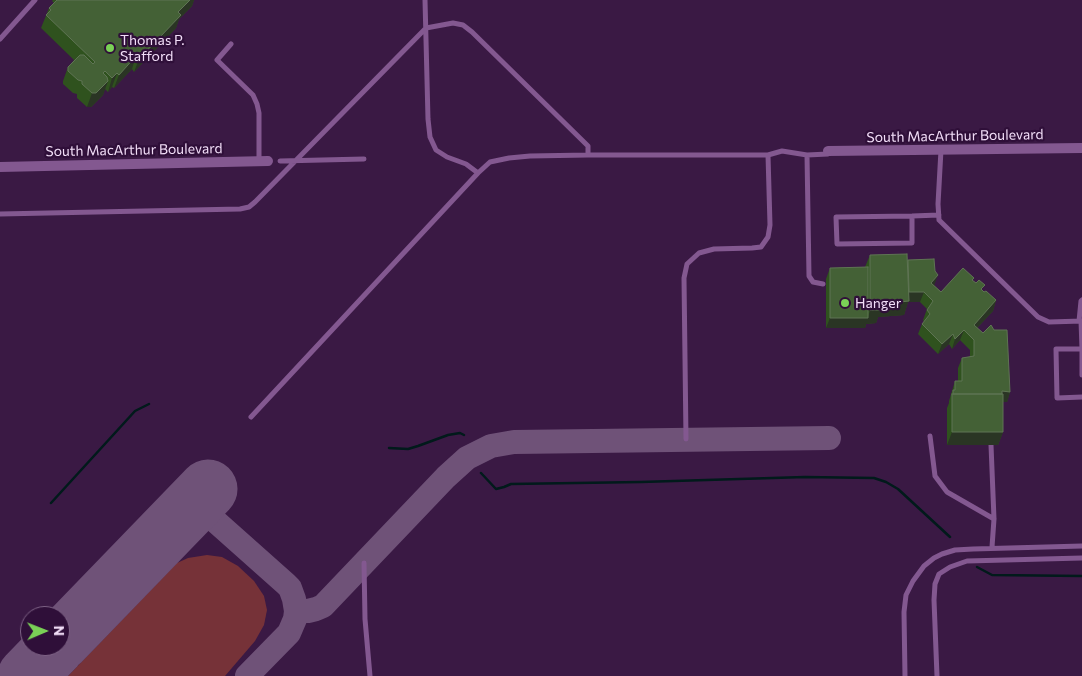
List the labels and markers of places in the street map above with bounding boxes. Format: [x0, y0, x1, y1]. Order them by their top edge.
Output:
place label: Thomas P. Stafford [120, 32, 185, 64]
marker: Thomas P. Stafford [104, 42, 116, 54]
place label: Hanger [855, 295, 901, 311]
marker: Hanger [839, 297, 851, 309]

